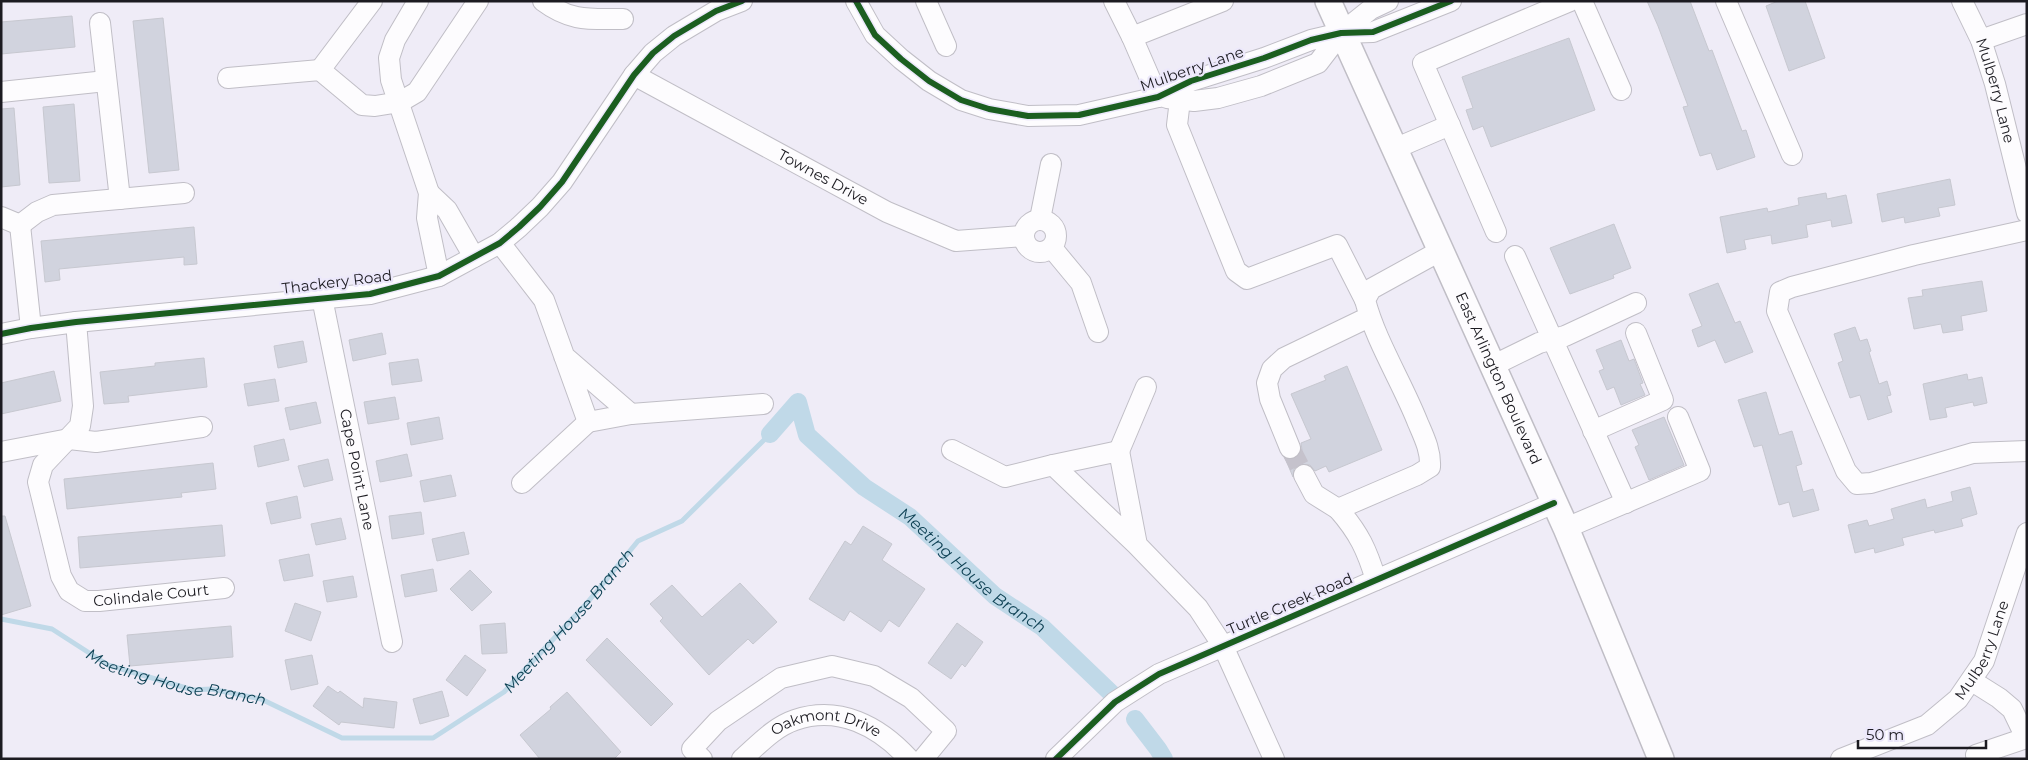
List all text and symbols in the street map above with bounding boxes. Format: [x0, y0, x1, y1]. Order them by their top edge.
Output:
street label: Mulberry Lane [1972, 35, 2019, 145]
street label: Mulberry Lane [1137, 42, 1246, 95]
street label: Townes Drive [775, 145, 872, 209]
street label: Thackery Road [281, 265, 393, 298]
street label: East Arlington Boulevard [1452, 289, 1546, 467]
street label: Cape Point Lane [336, 407, 379, 532]
water label: Meeting House Branch [895, 503, 1050, 637]
water label: Meeting House Branch [499, 545, 638, 697]
street label: Turtle Creek Road [1224, 569, 1355, 639]
street label: Colindale Court [93, 580, 210, 610]
street label: Mulberry Lane [1950, 598, 2013, 703]
water label: Meeting House Branch [83, 645, 268, 710]
text: Oakmont Drive [767, 705, 885, 741]
scale bar [1858, 718, 1986, 750]
text: 50 m [1866, 725, 1904, 744]
street label: Oakmont Drive [768, 728, 884, 746]

